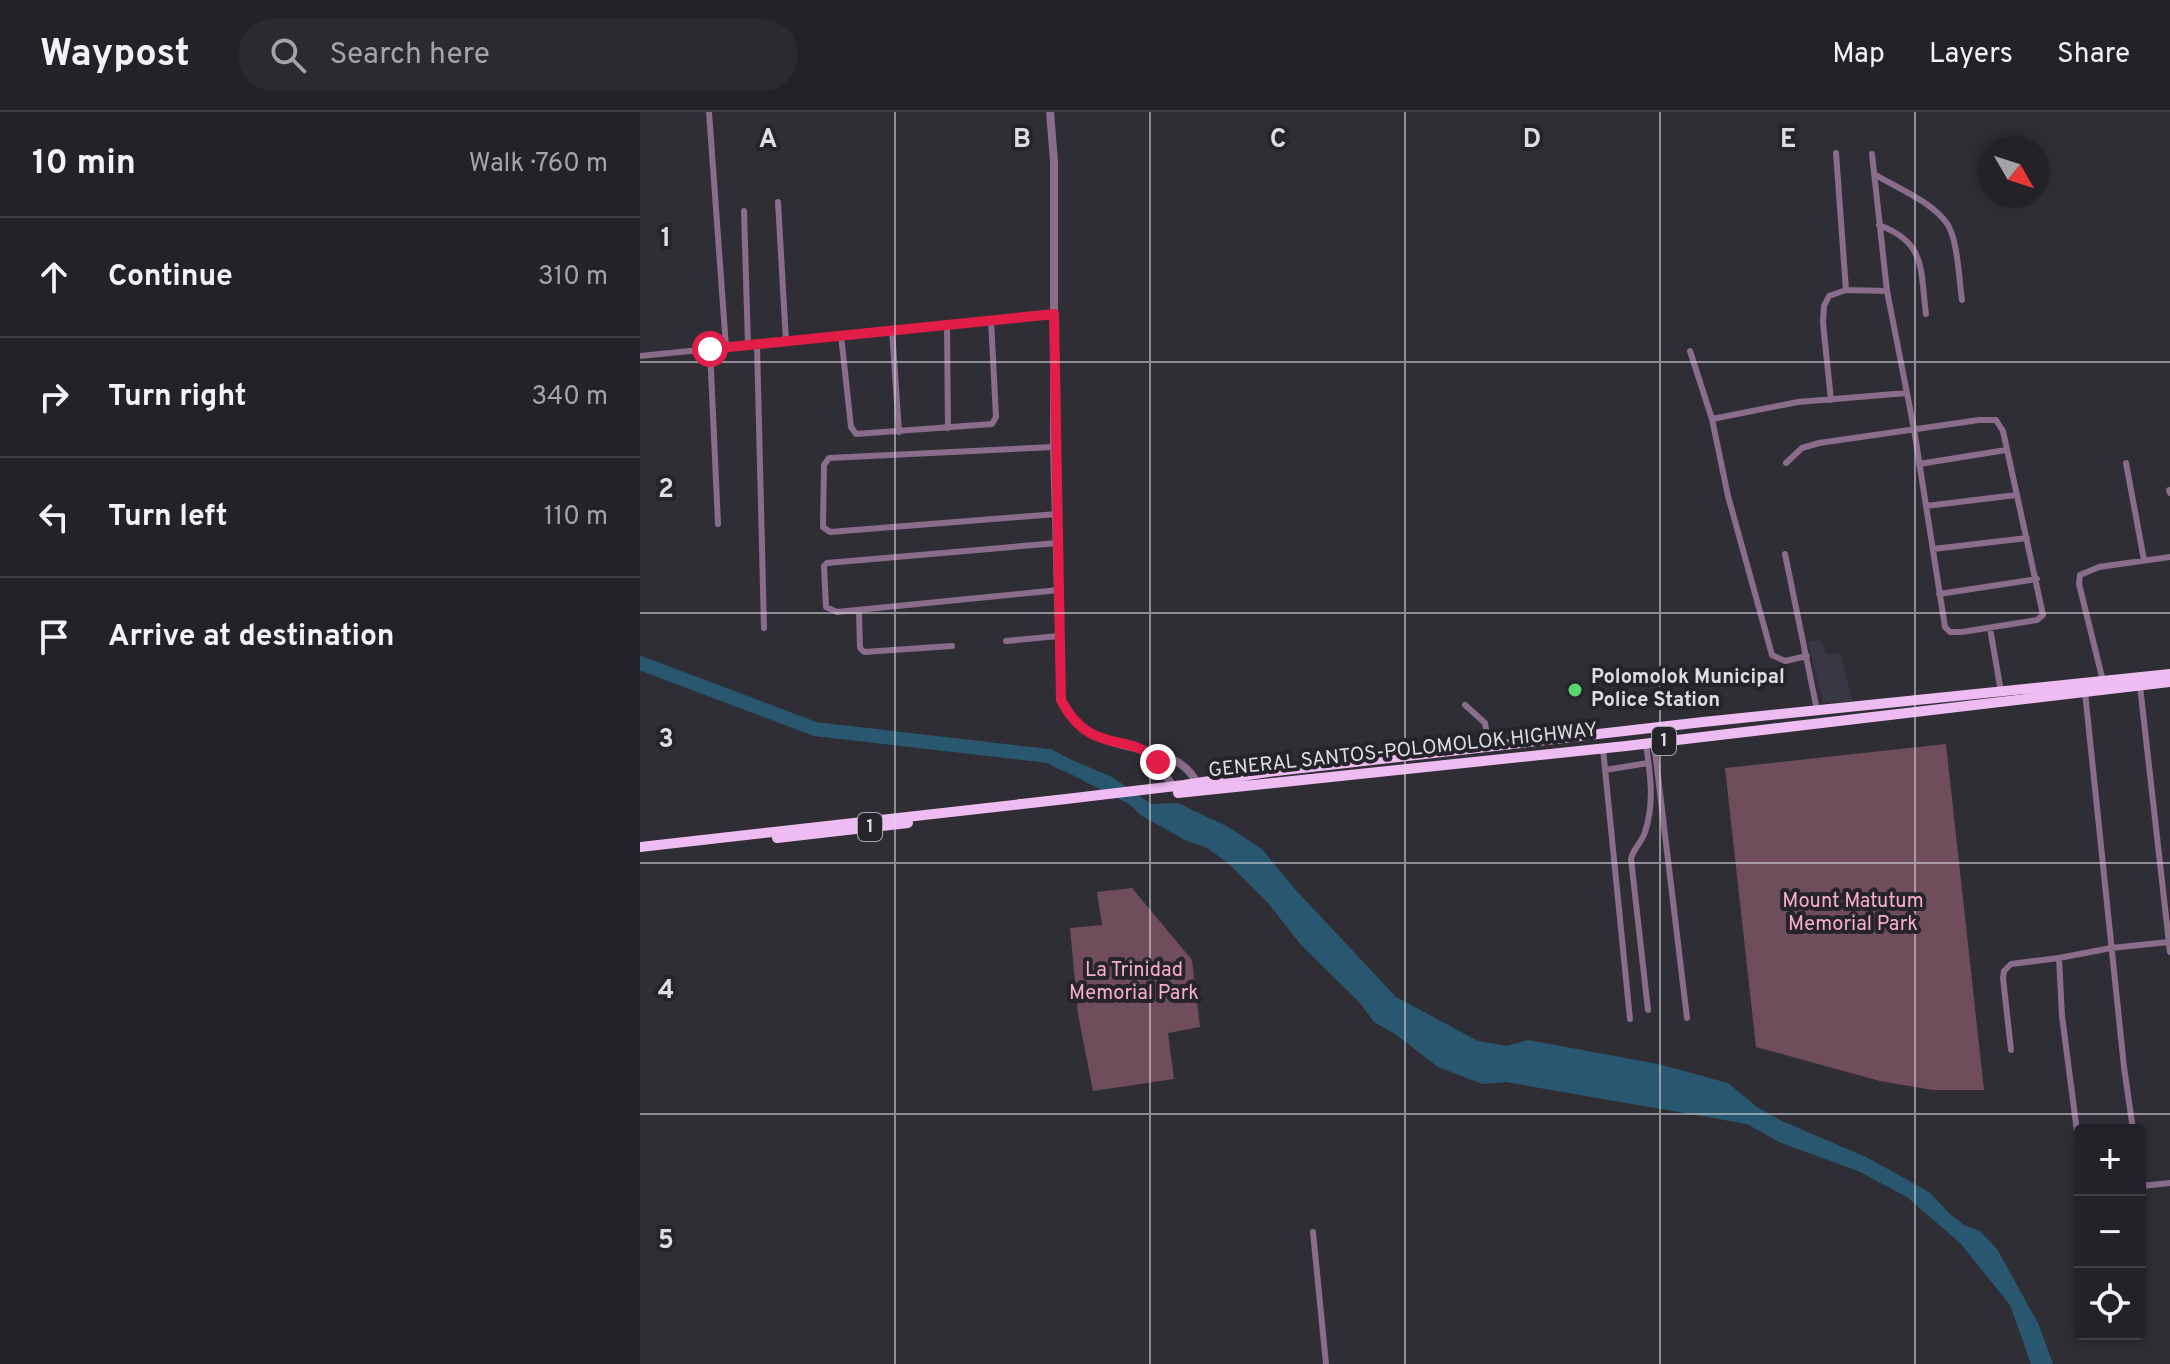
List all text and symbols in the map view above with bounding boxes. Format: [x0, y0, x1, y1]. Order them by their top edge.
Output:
search box [238, 19, 798, 91]
text: Waypost [40, 31, 190, 80]
icon: search [266, 33, 310, 77]
text: Search here [330, 37, 490, 74]
text: Map [1832, 37, 1885, 73]
text: Layers [1929, 37, 2013, 73]
text: Share [2057, 37, 2130, 73]
text: A [759, 124, 777, 157]
text: B [1013, 124, 1031, 157]
text: C [1270, 124, 1286, 157]
text: D [1523, 124, 1541, 157]
text: E [1780, 124, 1796, 157]
north arrow [1978, 136, 2050, 208]
text: 10 min [32, 143, 136, 186]
text: Walk · 760 m [469, 148, 608, 181]
text: 1 [661, 223, 671, 256]
icon: ahead [32, 255, 76, 299]
text: Continue [108, 259, 233, 296]
text: 310 m [538, 261, 608, 294]
route start [692, 331, 728, 367]
icon: right [32, 375, 76, 419]
text: Turn right [108, 379, 246, 416]
text: 340 m [531, 381, 608, 414]
text: 2 [658, 474, 674, 507]
icon: left [32, 495, 76, 539]
text: Turn left [108, 499, 228, 536]
text: 110 m [544, 501, 608, 534]
icon: arrive [32, 615, 76, 659]
text: Arrive at destination [108, 619, 394, 656]
place label: Polomolok Municipal Police Station [1591, 665, 1785, 714]
marker: Polomolok Municipal Police Station [1566, 681, 1584, 699]
street label: GENERAL SANTOS-POLOMOLOK HIGHWAY [1207, 718, 1599, 784]
text: 3 [658, 724, 674, 757]
road number: 1 [1652, 727, 1676, 755]
route end [1140, 744, 1176, 780]
road number: 1 [858, 813, 882, 841]
park label: Mount Matutum Memorial Park [1782, 889, 1924, 938]
park label: La Trinidad Memorial Park [1069, 958, 1199, 1007]
text: 4 [658, 975, 674, 1008]
map controls [2074, 1124, 2146, 1340]
button: + [2074, 1124, 2146, 1196]
button: − [2074, 1196, 2146, 1268]
text: 5 [658, 1225, 674, 1258]
button: locate [2074, 1268, 2146, 1340]

